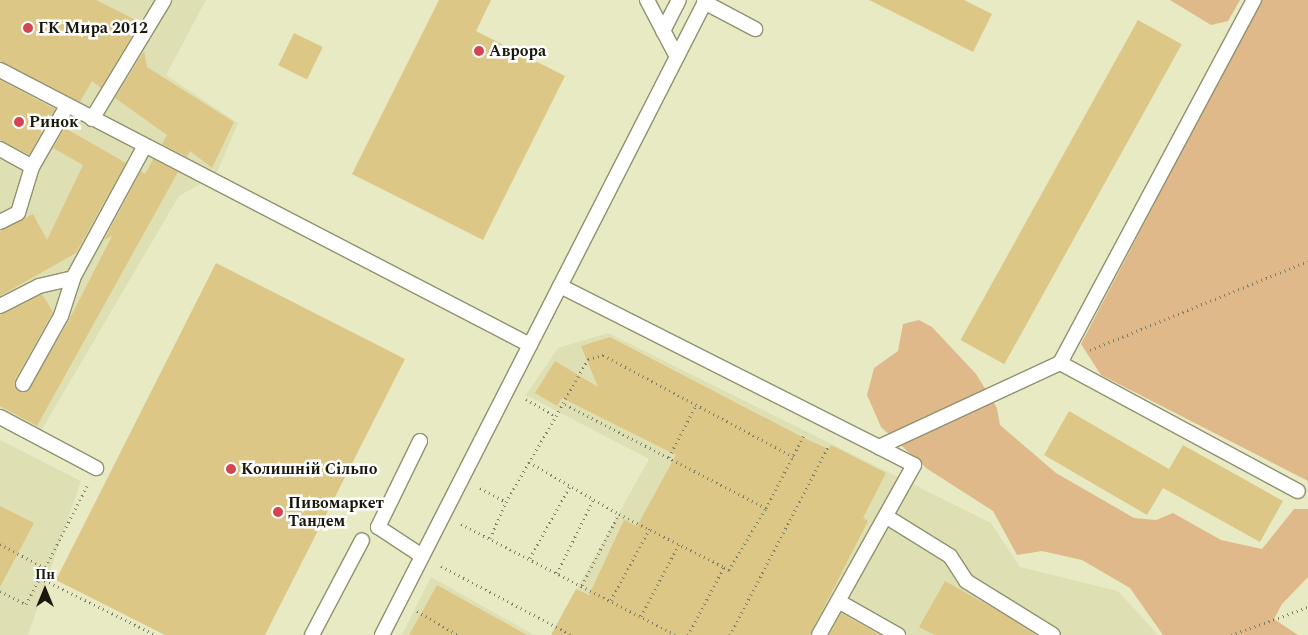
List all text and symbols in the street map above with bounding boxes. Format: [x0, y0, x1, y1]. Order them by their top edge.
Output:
place label: ГК Мира 2012 [38, 18, 148, 38]
marker: ГК Мира 2012 [22, 22, 34, 34]
place label: Аврора [489, 41, 546, 61]
marker: Аврора [473, 45, 485, 57]
place label: Ринок [29, 112, 79, 132]
marker: Ринок [13, 116, 25, 128]
place label: Колишній Сільпо [241, 459, 377, 479]
marker: Колишній Сільпо [225, 463, 237, 475]
place label: Пивомаркет Тандем [288, 493, 384, 531]
marker: Пивомаркет Тандем [272, 506, 284, 518]
text: Пн [35, 564, 55, 585]
north arrow [20, 565, 70, 615]

